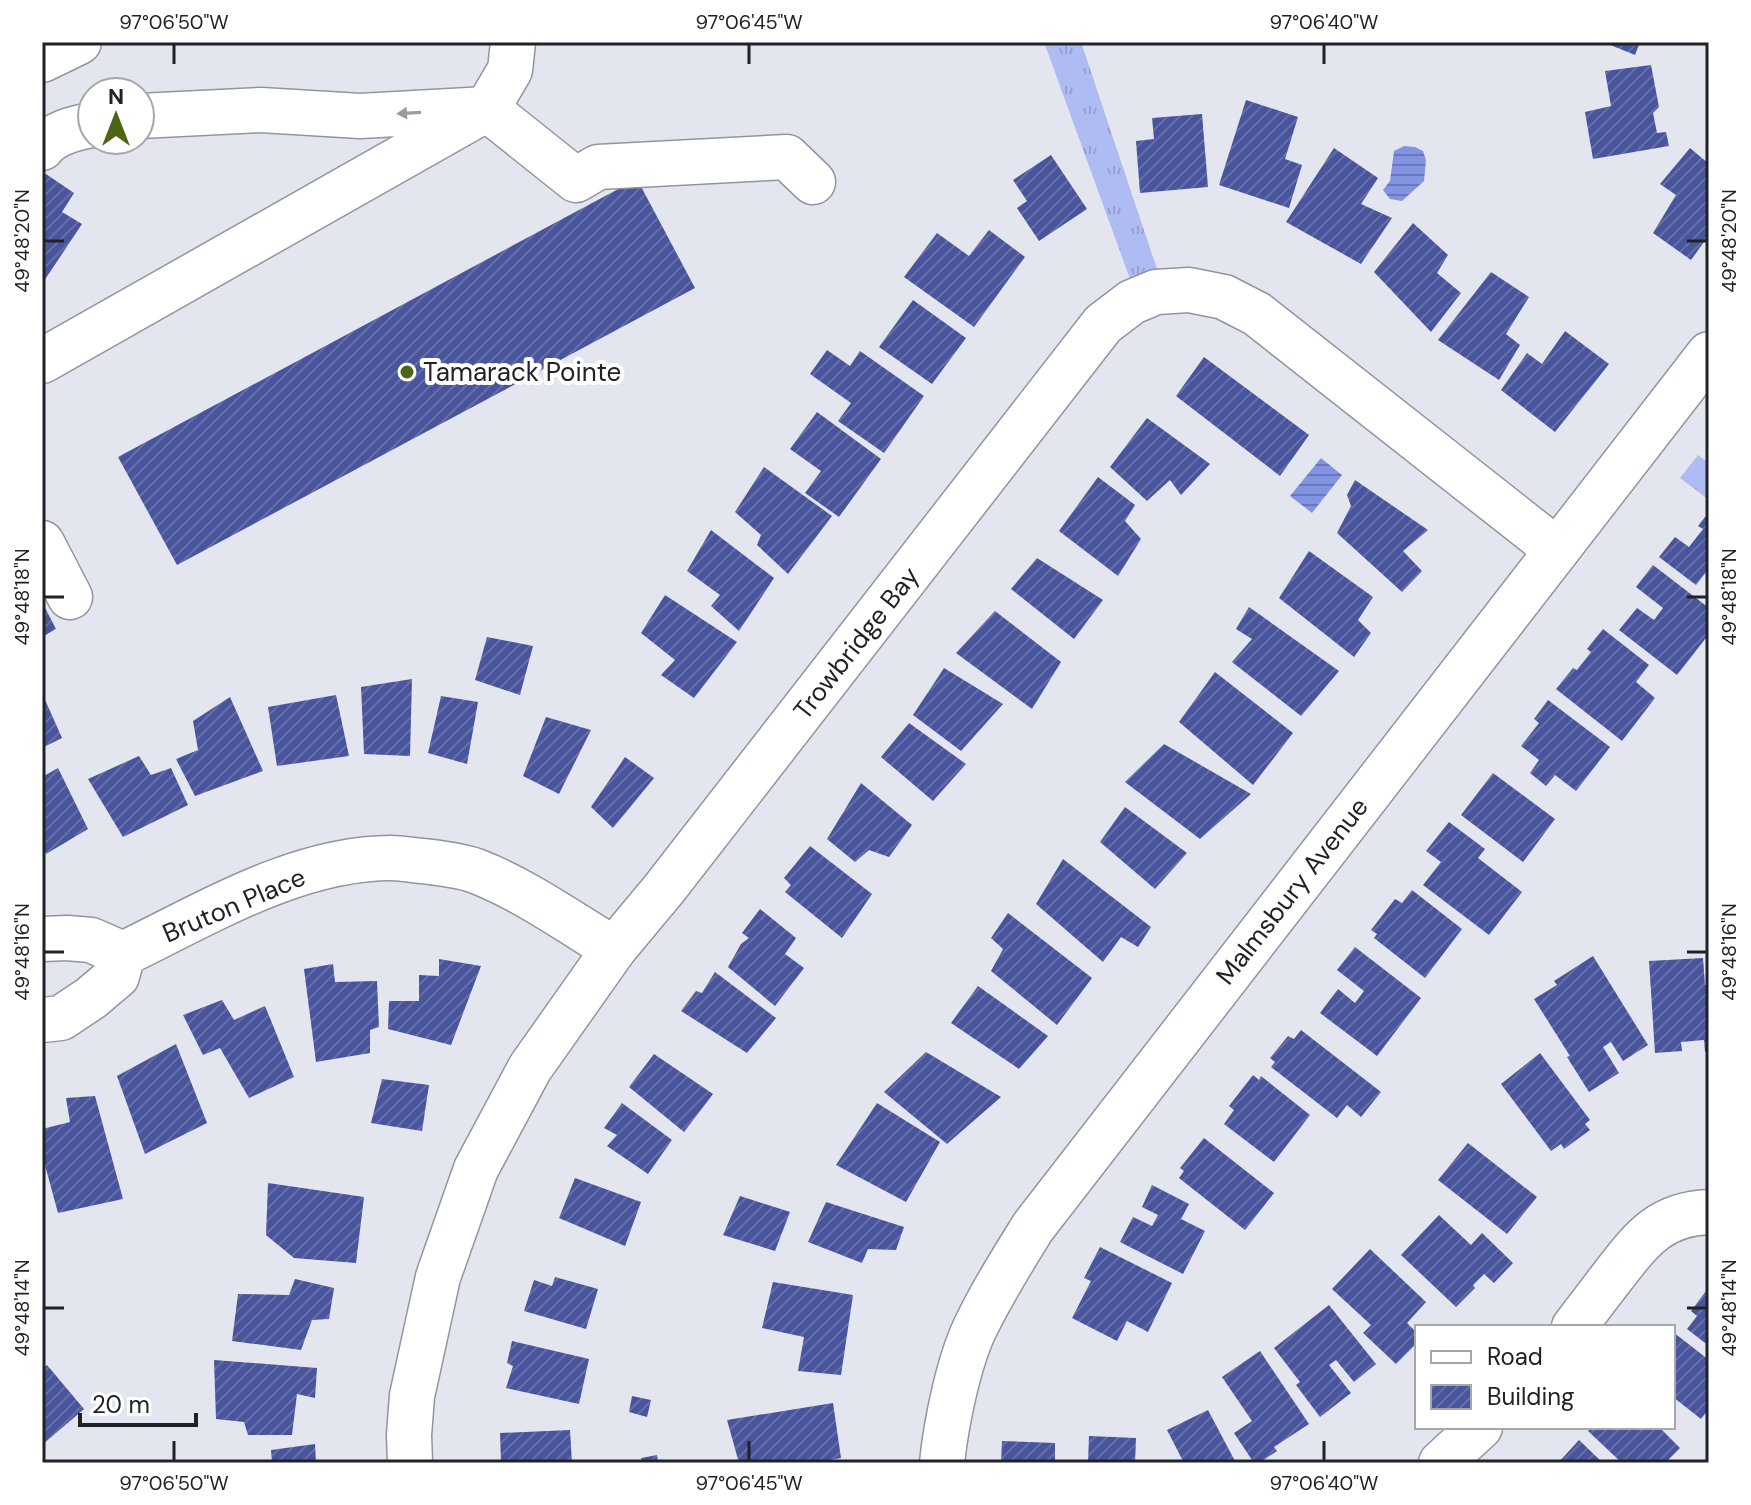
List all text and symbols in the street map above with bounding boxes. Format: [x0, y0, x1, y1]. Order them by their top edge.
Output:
text: 97°06'50"W [119, 9, 229, 35]
text: 97°06'45"W [695, 9, 803, 35]
text: 97°06'40"W [1270, 9, 1378, 35]
north arrow [76, 76, 156, 156]
text: N [108, 82, 124, 111]
one-way arrow [396, 107, 421, 120]
text: 49°48'20"N [9, 189, 35, 293]
text: 49°48'20"N [1716, 189, 1742, 293]
place label: Tamarack Pointe [423, 355, 621, 389]
marker: Tamarack Pointe [398, 363, 416, 381]
text: 49°48'18"N [9, 548, 35, 646]
text: 49°48'18"N [1716, 548, 1742, 646]
street label: Trowbridge Bay [786, 560, 926, 726]
street label: Malmsbury Avenue [1208, 790, 1376, 992]
street label: Bruton Place [157, 860, 311, 950]
text: 49°48'16"N [9, 903, 35, 1001]
text: 49°48'16"N [1716, 903, 1742, 1001]
text: 49°48'14"N [9, 1259, 35, 1357]
text: 49°48'14"N [1716, 1259, 1742, 1357]
legend [1415, 1325, 1675, 1429]
text: Road [1487, 1341, 1543, 1372]
scale bar [80, 1377, 196, 1427]
text: Building [1487, 1381, 1574, 1412]
text: 20 m [92, 1389, 150, 1420]
text: 97°06'50"W [119, 1470, 229, 1496]
text: 97°06'45"W [695, 1470, 803, 1496]
text: 97°06'40"W [1270, 1470, 1378, 1496]

